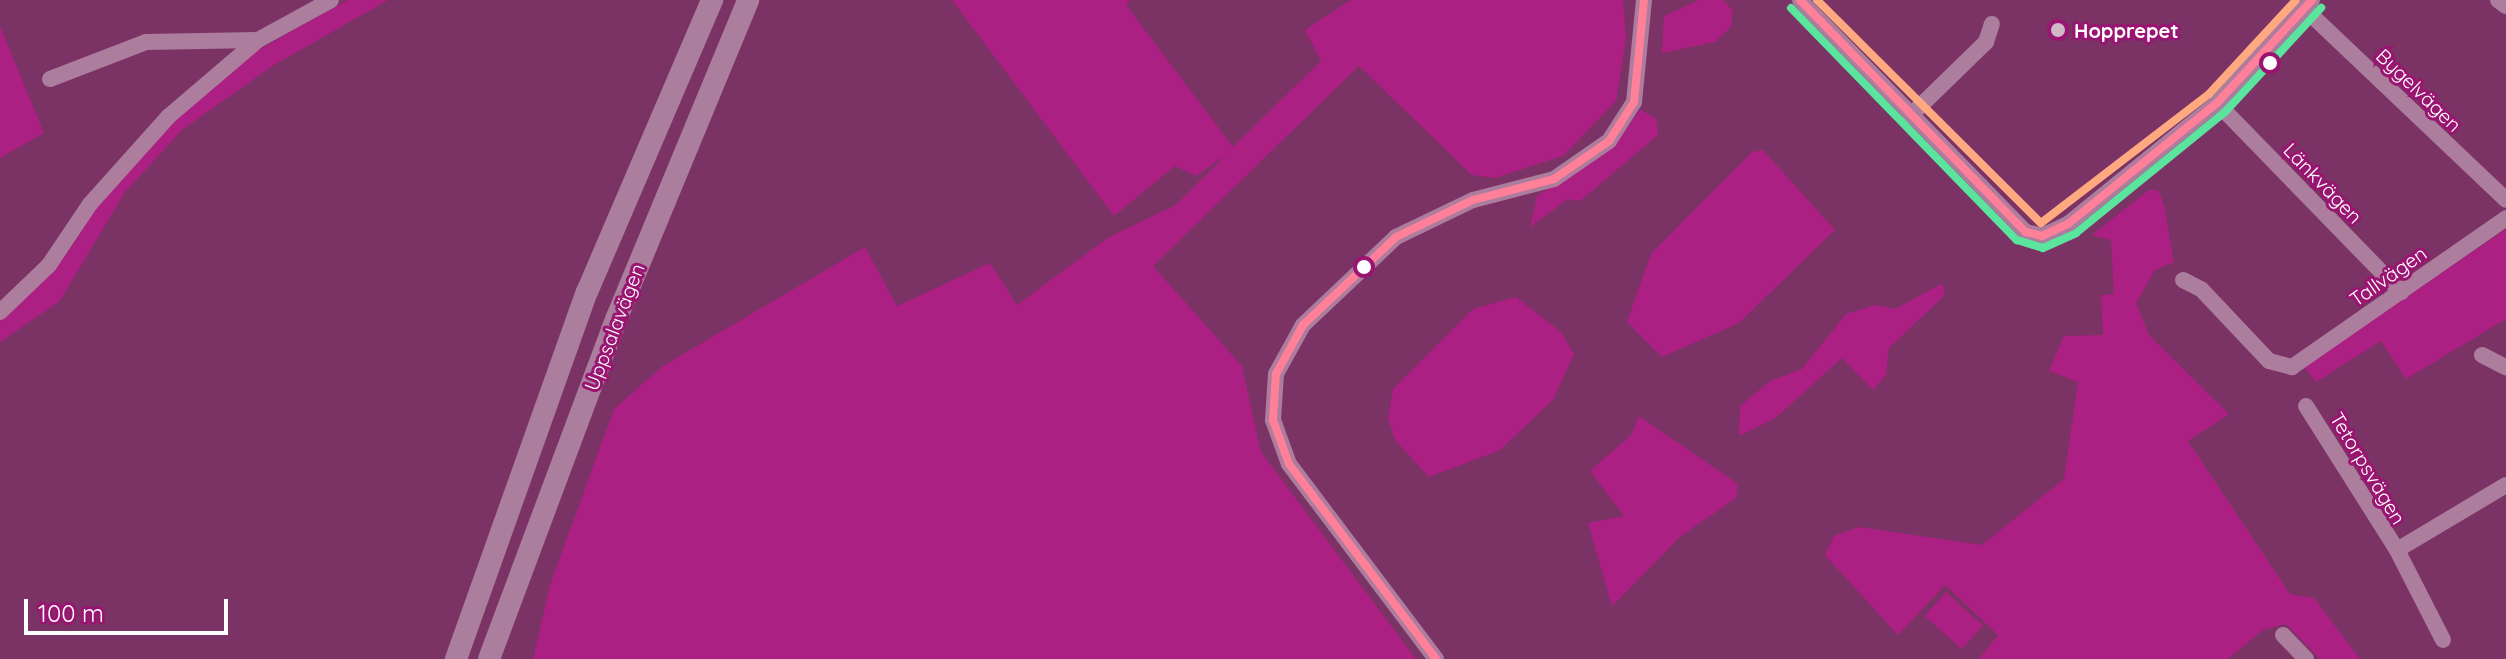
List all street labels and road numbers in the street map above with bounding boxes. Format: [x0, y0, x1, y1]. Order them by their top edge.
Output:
street label: Bygelvägen [2371, 43, 2467, 137]
street label: Länkvägen [2279, 138, 2367, 228]
street label: Tallvägen [2345, 241, 2431, 311]
street label: Uppsalavägen [579, 260, 649, 394]
street label: Tetorpsvägen [2325, 408, 2411, 528]

